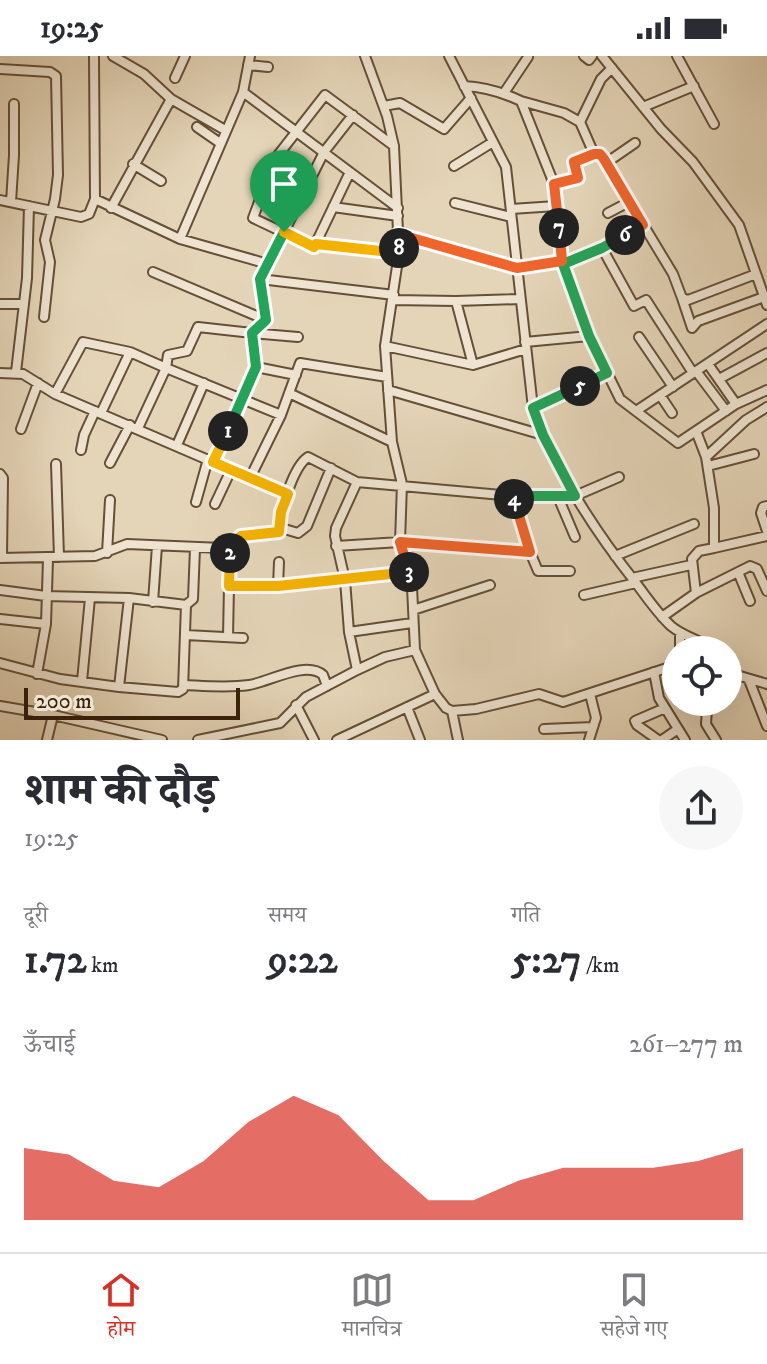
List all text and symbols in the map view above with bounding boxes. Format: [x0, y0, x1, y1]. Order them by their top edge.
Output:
text: 19:25 [40, 10, 103, 47]
pin [250, 150, 318, 232]
icon: arrive [262, 162, 306, 206]
pin: 7 [539, 208, 579, 248]
text: 7 [553, 214, 565, 241]
pin: 6 [605, 215, 645, 255]
text: 6 [619, 221, 631, 248]
pin: 8 [379, 228, 419, 268]
text: 8 [393, 234, 405, 261]
pin: 5 [560, 366, 600, 406]
text: 5 [575, 372, 585, 399]
pin: 1 [208, 411, 248, 451]
text: 1 [224, 417, 232, 444]
pin: 4 [494, 479, 534, 519]
text: 4 [508, 485, 520, 512]
pin: 2 [210, 533, 250, 573]
text: 2 [225, 539, 235, 566]
pin: 3 [389, 552, 429, 592]
text: 3 [405, 558, 413, 585]
map controls [662, 636, 742, 716]
button: locate [662, 636, 742, 716]
scale bar [24, 684, 240, 720]
text: 200 m [36, 688, 92, 715]
text: शाम की दौड़ [24, 764, 217, 819]
button: share [659, 766, 743, 850]
text: 19:25 [24, 822, 79, 855]
text: दूरी [24, 902, 48, 929]
text: समय [268, 902, 306, 929]
text: गति [511, 902, 540, 929]
text: 1.72 [24, 936, 87, 986]
text: 9:22 [268, 936, 337, 986]
text: 5:27 [511, 936, 581, 986]
text: km [87, 952, 119, 979]
text: /km [581, 952, 620, 979]
text: ऊँचाई [24, 1028, 75, 1061]
text: 261–277 m [629, 1028, 743, 1061]
tab: होम [99, 1268, 143, 1350]
tab: मानचित्र [342, 1268, 402, 1350]
tab: सहेजे गए [600, 1268, 668, 1350]

